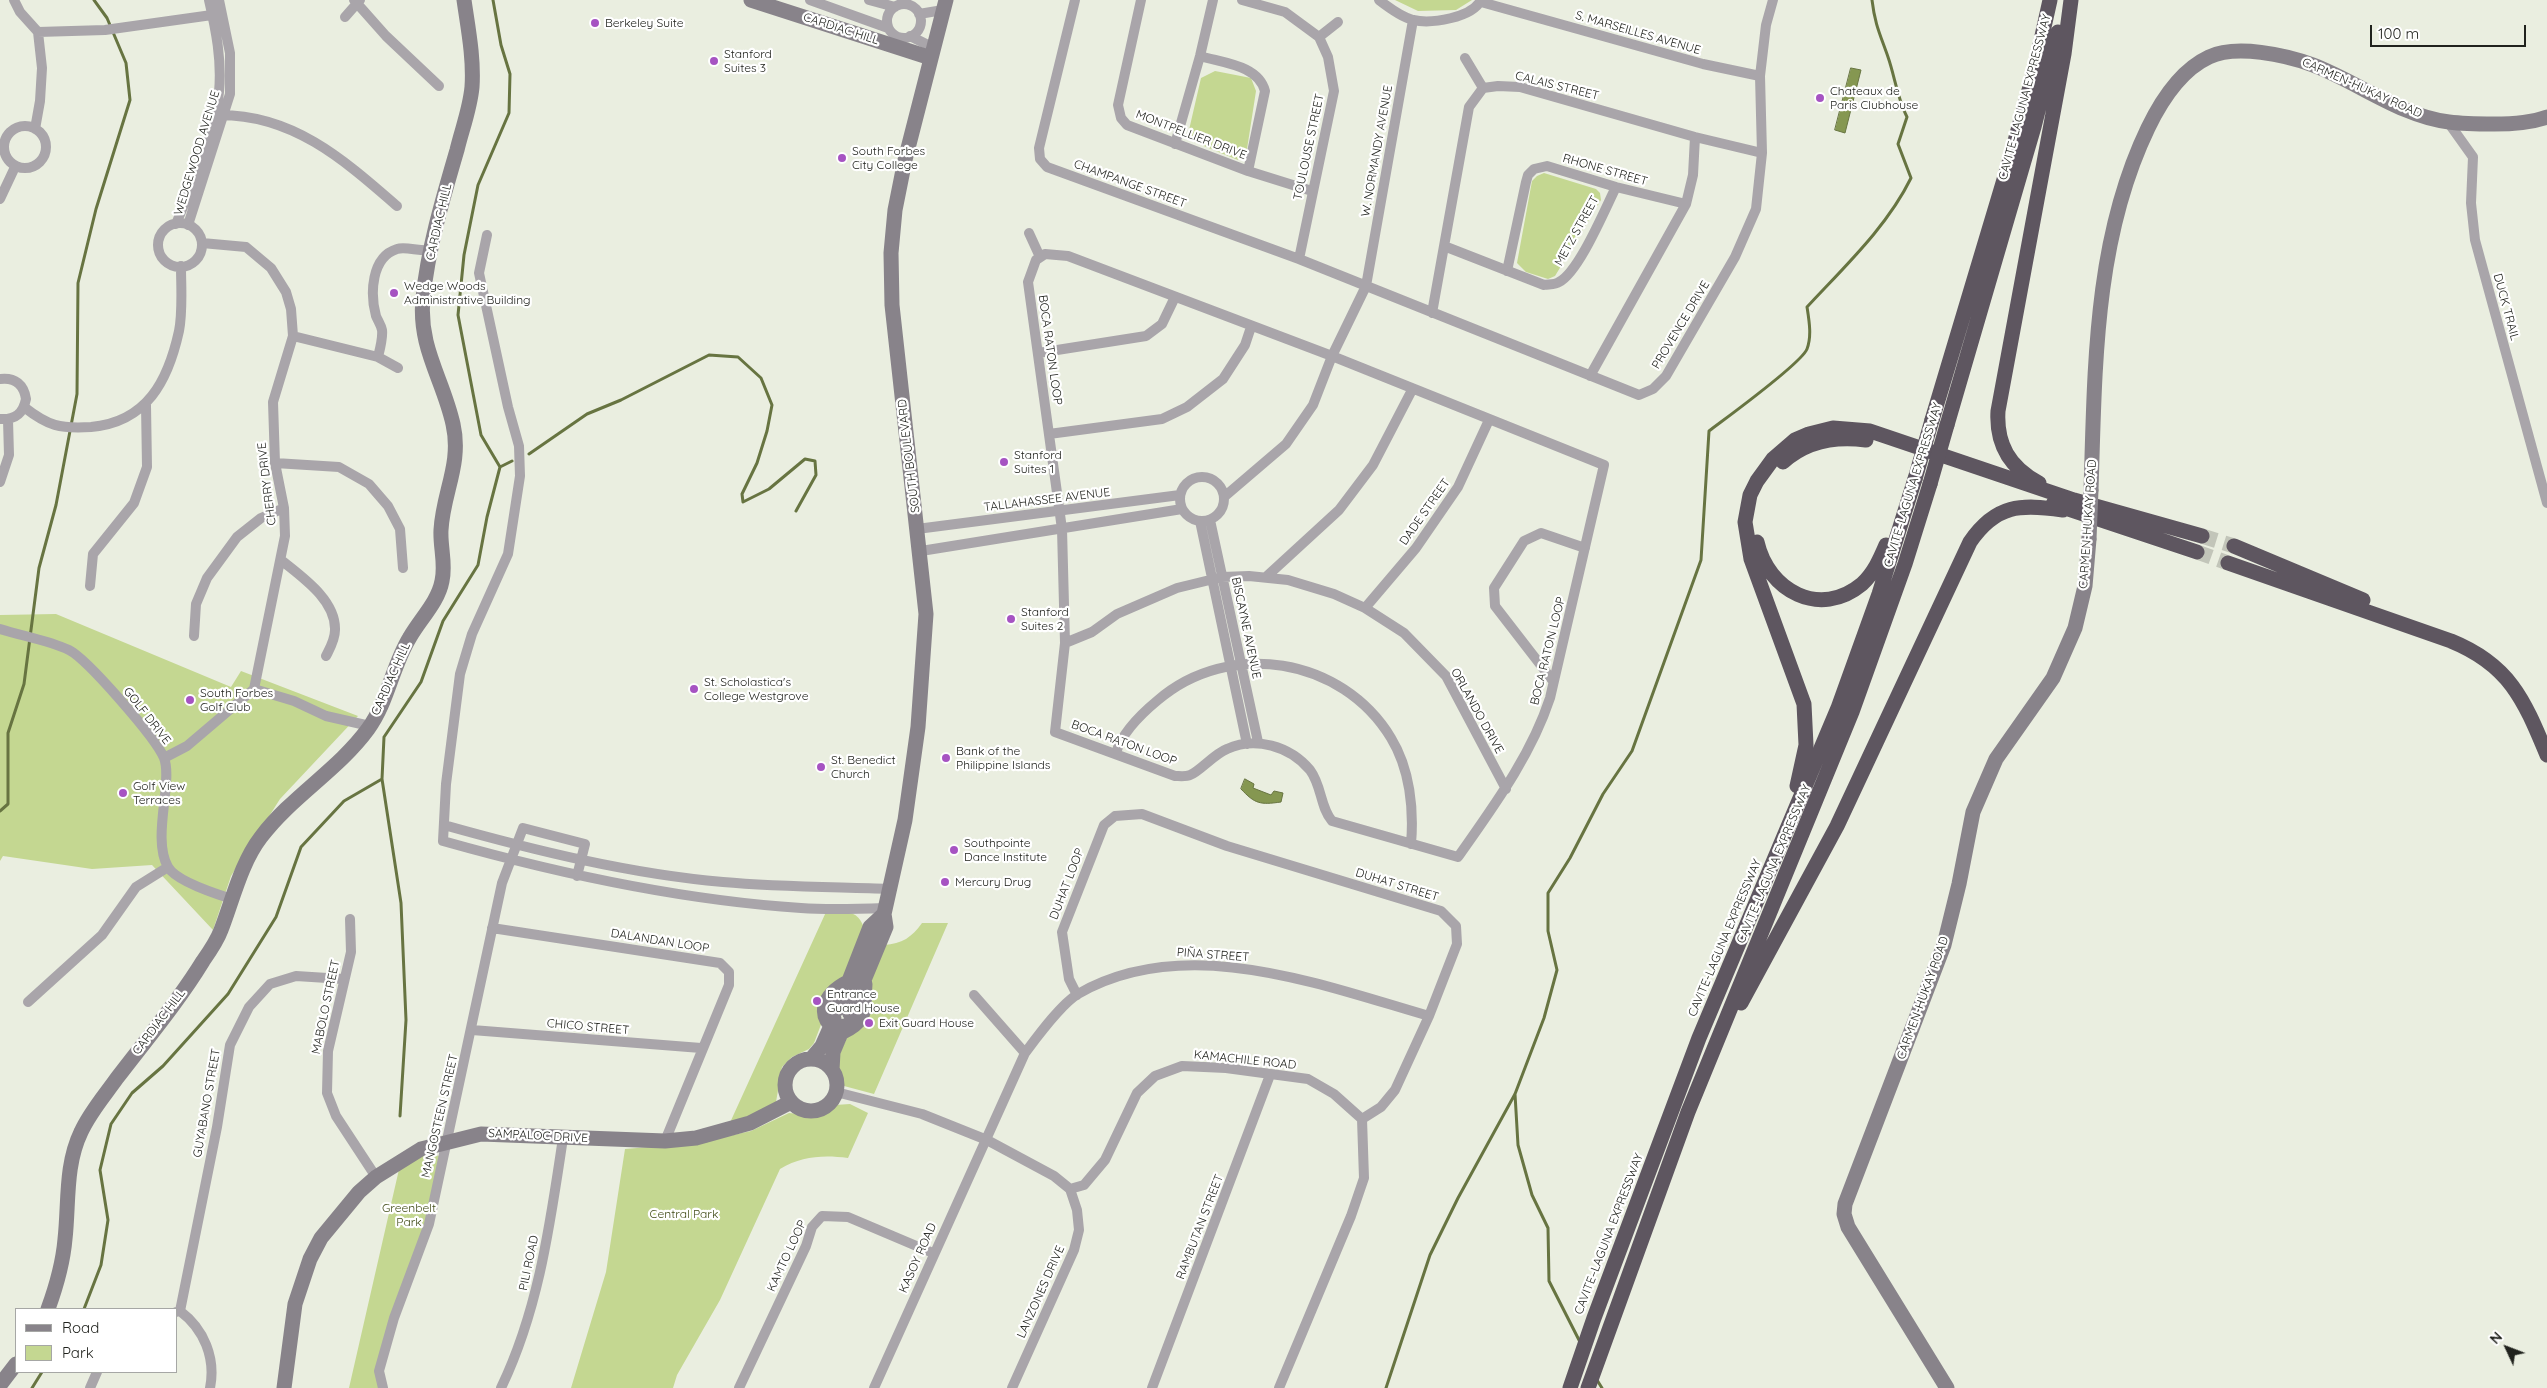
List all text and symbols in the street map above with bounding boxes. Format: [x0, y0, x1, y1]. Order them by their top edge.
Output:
street label: S. MARSEILLES AVENUE [1574, 8, 1702, 58]
street label: CARDIAC HILL [801, 10, 881, 48]
street label: CAVITE–LAGUNA EXPRESSWAY [1996, 12, 2054, 182]
scale bar [2372, 15, 2528, 47]
place label: Berkeley Suite [605, 16, 684, 30]
marker: Berkeley Suite [589, 17, 601, 29]
text: 100 m [2378, 24, 2419, 43]
place label: Stanford Suites 3 [724, 47, 772, 75]
marker: Stanford Suites 3 [708, 55, 720, 67]
street label: CARMEN-HUKAY ROAD [2300, 55, 2424, 121]
street label: CALAIS STREET [1514, 69, 1600, 103]
street label: W. NORMANDY AVENUE [1358, 84, 1396, 218]
place label: Chateaux de Paris Clubhouse [1830, 84, 1918, 112]
street label: WEDGEWOOD AVENUE [171, 89, 223, 217]
street label: TOULOUSE STREET [1291, 92, 1327, 202]
marker: Chateaux de Paris Clubhouse [1814, 92, 1826, 104]
street label: MONTPELLIER DRIVE [1134, 107, 1248, 163]
place label: South Forbes City College [852, 144, 925, 172]
street label: RHONE STREET [1561, 151, 1649, 189]
marker: South Forbes City College [836, 152, 848, 164]
street label: CHAMPANGE STREET [1072, 157, 1188, 211]
street label: CARDIAC HILL [423, 182, 455, 262]
street label: METZ STREET [1552, 193, 1602, 269]
street label: DUCK TRAIL [2490, 272, 2522, 342]
street label: PROVENCE DRIVE [1649, 278, 1713, 372]
place label: Wedge Woods Administrative Building [404, 279, 531, 307]
marker: Wedge Woods Administrative Building [388, 287, 400, 299]
street label: BOCA RATON LOOP [1035, 294, 1065, 406]
street label: SOUTH BOULEVARD [895, 398, 923, 514]
street label: CAVITE–LAGUNA EXPRESSWAY [1881, 401, 1945, 569]
street label: CHERRY DRIVE [255, 442, 279, 526]
place label: Stanford Suites 1 [1014, 448, 1062, 476]
marker: Stanford Suites 1 [998, 456, 1010, 468]
street label: CARMEN-HUKAY ROAD [2076, 459, 2100, 589]
street label: DADE STREET [1397, 476, 1453, 548]
street label: TALLAHASSEE AVENUE [983, 485, 1111, 515]
street label: BISCAYNE AVENUE [1228, 576, 1264, 680]
street label: BOCA RATON LOOP [1528, 595, 1568, 707]
place label: Stanford Suites 2 [1021, 605, 1069, 633]
marker: Stanford Suites 2 [1005, 613, 1017, 625]
street label: CARDIAC HILL [368, 640, 414, 718]
street label: ORLANDO DRIVE [1448, 666, 1506, 756]
place label: St. Scholastica's College Westgrove [704, 675, 808, 703]
marker: St. Scholastica's College Westgrove [688, 683, 700, 695]
street label: GOLF DRIVE [120, 685, 174, 747]
place label: South Forbes Golf Club [200, 686, 273, 714]
marker: South Forbes Golf Club [184, 694, 196, 706]
street label: BOCA RATON LOOP [1069, 717, 1179, 769]
place label: Bank of the Philippine Islands [956, 744, 1050, 772]
marker: Bank of the Philippine Islands [940, 752, 952, 764]
place label: St. Benedict Church [831, 753, 896, 781]
marker: St. Benedict Church [815, 761, 827, 773]
place label: Golf View Terraces [133, 779, 185, 807]
street label: CAVITE–LAGUNA EXPRESSWAY [1734, 782, 1814, 946]
marker: Golf View Terraces [117, 787, 129, 799]
place label: Southpointe Dance Institute [964, 836, 1047, 864]
marker: Southpointe Dance Institute [948, 844, 960, 856]
street label: DUHAT LOOP [1047, 846, 1087, 922]
street label: CAVITE-LAGUNA EXPRESSWAY [1685, 857, 1765, 1019]
street label: DUHAT STREET [1354, 865, 1440, 905]
place label: Mercury Drug [955, 875, 1031, 889]
marker: Mercury Drug [939, 876, 951, 888]
street label: DALANDAN LOOP [610, 926, 710, 956]
street label: CARMEN-HUKAY ROAD [1894, 935, 1952, 1061]
street label: PIÑA STREET [1176, 945, 1250, 965]
street label: MABOLO STREET [309, 958, 343, 1056]
street label: CARDIAC HILL [130, 986, 188, 1058]
place label: Entrance Guard House [827, 987, 899, 1015]
marker: Entrance Guard House [811, 995, 823, 1007]
street label: CHICO STREET [546, 1016, 630, 1038]
place label: Exit Guard House [879, 1016, 974, 1030]
marker: Exit Guard House [863, 1017, 875, 1029]
street label: GUYABANO STREET [190, 1047, 224, 1159]
street label: KAMACHILE ROAD [1193, 1047, 1297, 1073]
street label: MANGOSTEEN STREET [419, 1053, 461, 1179]
street label: SAMPALOC DRIVE [488, 1126, 588, 1146]
street label: CAVITE–LAGUNA EXPRESSWAY [1572, 1151, 1646, 1317]
street label: RAMBUTAN STREET [1173, 1172, 1227, 1282]
park label: Greenbelt Park [382, 1201, 436, 1229]
park label: Central Park [650, 1207, 718, 1221]
street label: KAMTO LOOP [764, 1218, 810, 1294]
street label: KASOY ROAD [896, 1221, 940, 1295]
street label: PILI ROAD [516, 1234, 542, 1292]
street label: LANZONES DRIVE [1014, 1243, 1068, 1341]
legend [15, 1308, 178, 1373]
text: Road [62, 1318, 99, 1337]
north arrow [2482, 1323, 2532, 1373]
text: N [2486, 1328, 2506, 1348]
text: Park [62, 1343, 94, 1362]

